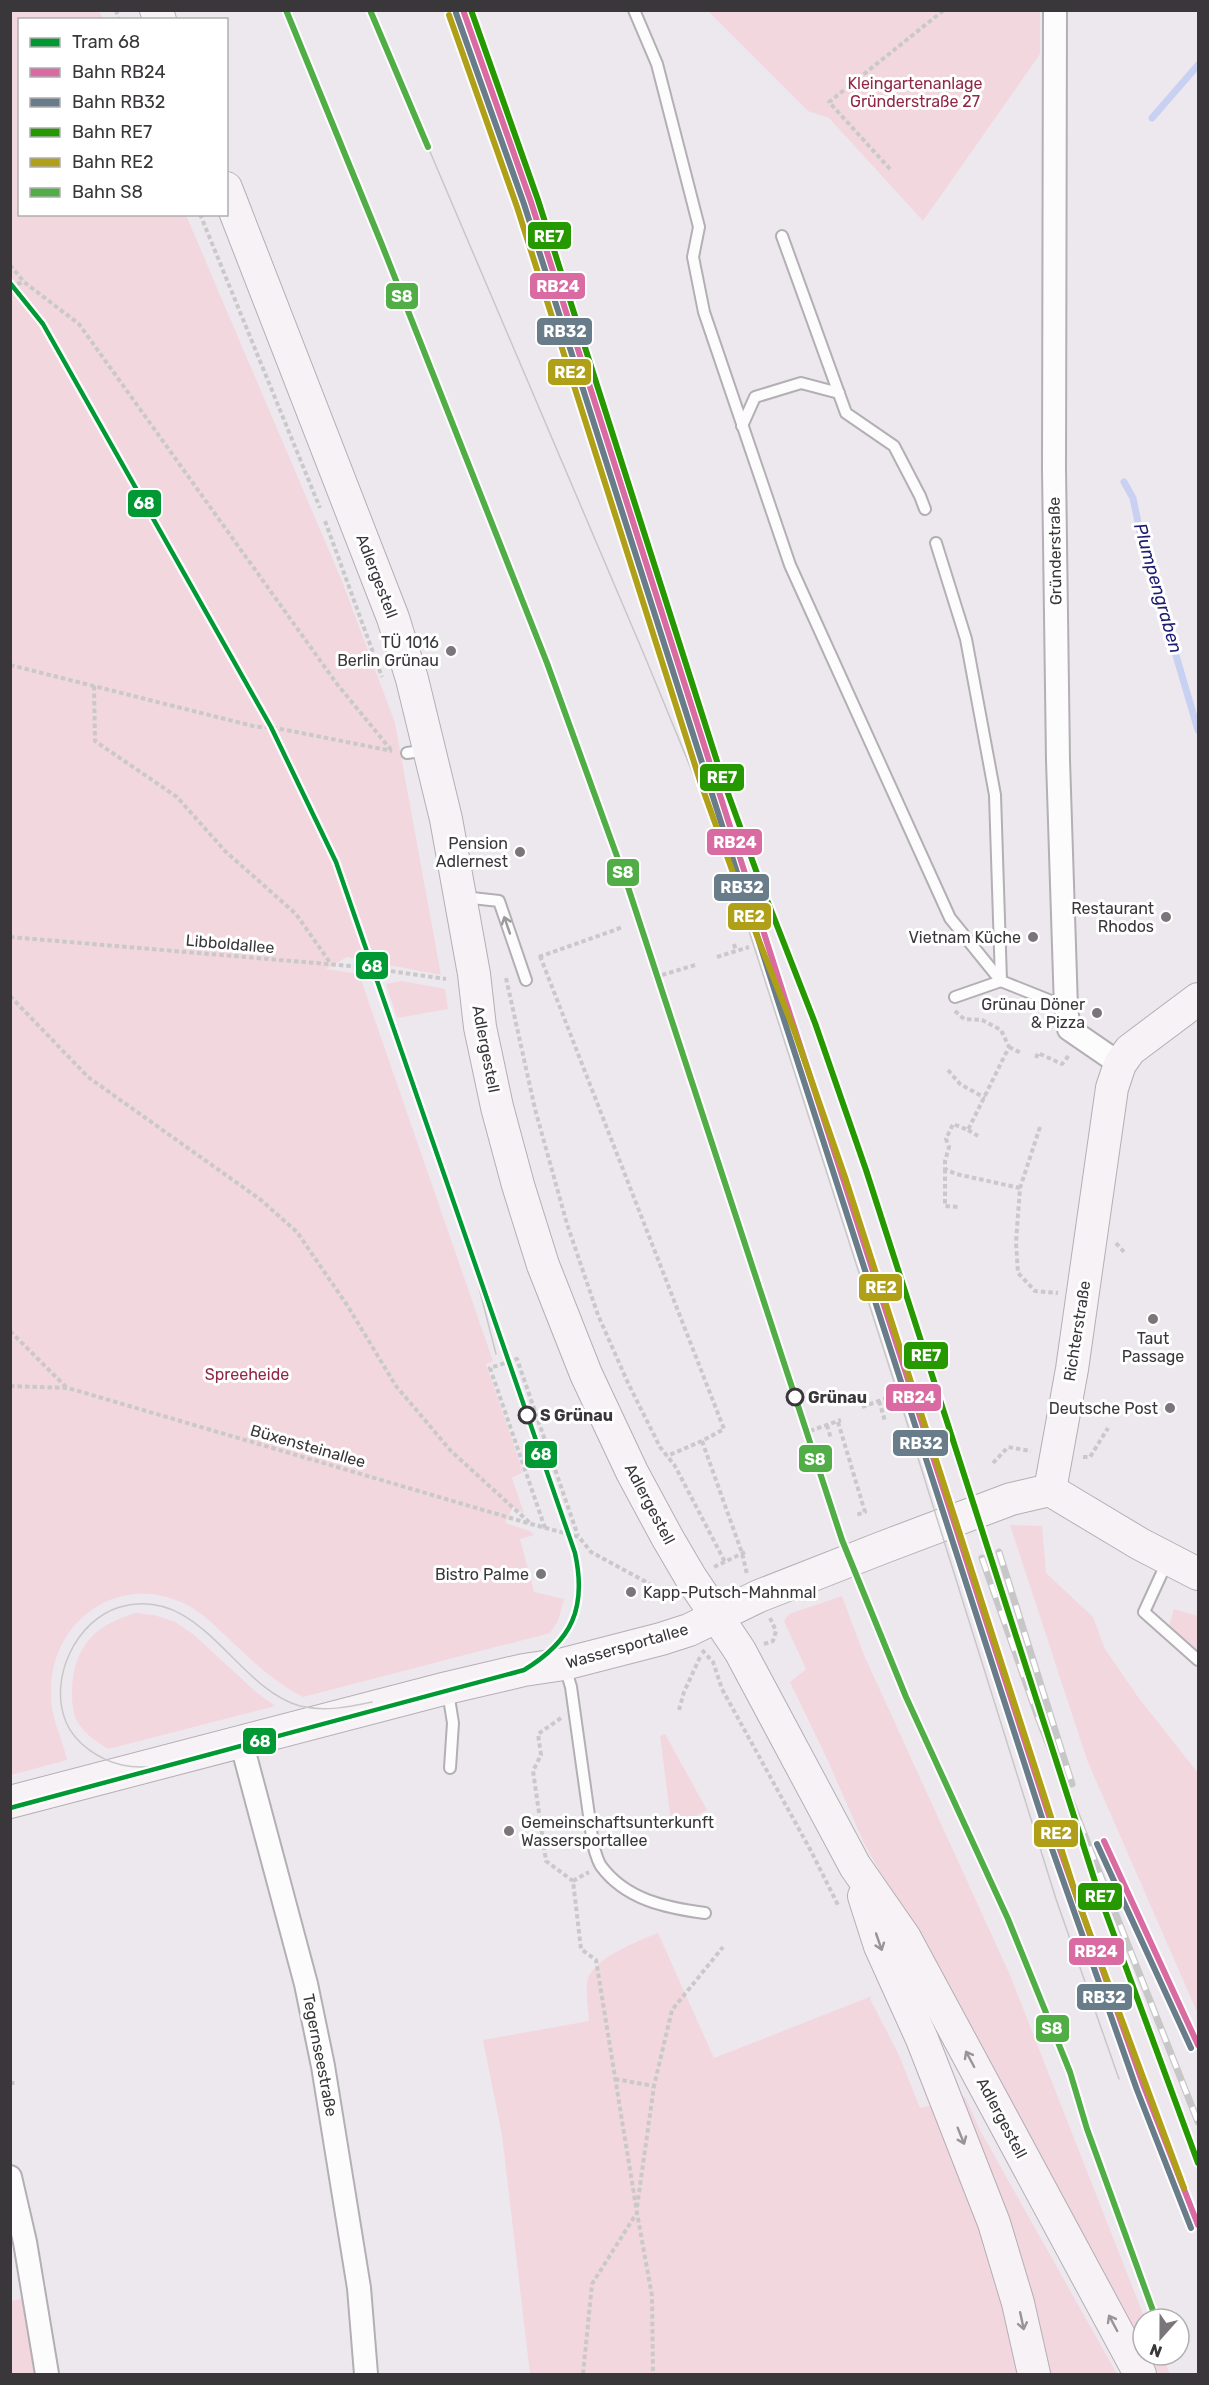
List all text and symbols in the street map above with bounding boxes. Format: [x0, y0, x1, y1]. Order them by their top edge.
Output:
legend [18, 18, 228, 216]
text: Tram 68 [72, 31, 140, 53]
text: Bahn RB24 [72, 61, 166, 83]
park label: Kleingartenanlage Gründerstraße 27 [847, 74, 983, 111]
text: Bahn RB32 [72, 91, 165, 113]
text: Bahn RE7 [72, 121, 152, 143]
text: Bahn RE2 [72, 151, 154, 173]
text: Bahn S8 [72, 181, 143, 203]
line badge: RE7 [527, 221, 572, 250]
text: RE7 [534, 227, 564, 246]
line badge: RB24 [529, 272, 586, 300]
text: RB24 [536, 277, 580, 296]
line badge: S8 [385, 282, 419, 310]
text: S8 [391, 287, 413, 306]
line badge: RB32 [536, 317, 593, 346]
text: RB32 [543, 322, 587, 341]
line badge: RE2 [547, 358, 592, 386]
text: RE2 [554, 363, 586, 382]
line badge: 68 [127, 489, 162, 518]
text: 68 [133, 494, 155, 513]
street label: Gründerstraße [1045, 497, 1065, 605]
water label: Plumpengraben [1129, 520, 1187, 656]
street label: Adlergestell [352, 531, 402, 621]
place label: TÜ 1016 Berlin Grünau [337, 633, 439, 670]
marker: TÜ 1016 Berlin Grünau [444, 644, 458, 658]
line badge: RE7 [699, 763, 745, 792]
text: RE7 [707, 768, 737, 787]
line badge: RB24 [706, 828, 763, 856]
text: RB24 [713, 833, 757, 852]
place label: Pension Adlernest [436, 834, 508, 871]
marker: Pension Adlernest [513, 845, 527, 859]
line badge: S8 [606, 858, 640, 887]
text: S8 [612, 863, 634, 882]
line badge: RB32 [713, 873, 770, 902]
text: RB32 [720, 878, 764, 897]
place label: Restaurant Rhodos [1071, 899, 1154, 936]
line badge: RE2 [727, 902, 772, 931]
text: RE2 [733, 907, 765, 926]
marker: Restaurant Rhodos [1159, 910, 1173, 924]
one-way arrow [500, 916, 511, 935]
place label: Vietnam Küche [908, 928, 1021, 947]
marker: Vietnam Küche [1026, 930, 1040, 944]
street label: Libboldallee [185, 931, 275, 957]
line badge: 68 [355, 951, 389, 980]
text: 68 [361, 957, 383, 976]
place label: Grünau Döner & Pizza [981, 995, 1085, 1032]
street label: Adlergestell [468, 1004, 504, 1094]
marker: Grünau Döner & Pizza [1090, 1006, 1104, 1020]
line badge: RE2 [858, 1273, 903, 1302]
text: RE2 [865, 1278, 897, 1297]
street label: Richterstraße [1060, 1279, 1094, 1383]
marker: Taut Passage [1146, 1312, 1160, 1326]
place label: Taut Passage [1122, 1329, 1184, 1366]
line badge: RE7 [903, 1341, 949, 1370]
text: RE7 [911, 1346, 941, 1365]
park label: Spreeheide [205, 1365, 289, 1384]
line badge: RB24 [885, 1383, 942, 1412]
marker: Grünau [786, 1388, 804, 1406]
place label: Grünau [808, 1388, 867, 1407]
text: RB24 [892, 1388, 936, 1407]
place label: Deutsche Post [1049, 1399, 1158, 1418]
marker: Deutsche Post [1163, 1401, 1177, 1415]
marker: S Grünau [518, 1406, 536, 1424]
place label: S Grünau [540, 1406, 613, 1425]
street label: Büxensteinallee [248, 1420, 368, 1472]
line badge: RB32 [892, 1429, 949, 1457]
text: RB32 [899, 1434, 943, 1453]
line badge: 68 [524, 1440, 558, 1469]
line badge: S8 [798, 1444, 833, 1473]
text: 68 [530, 1445, 552, 1464]
text: S8 [804, 1450, 826, 1469]
street label: Adlergestell [621, 1460, 679, 1548]
place label: Bistro Palme [435, 1565, 529, 1584]
marker: Bistro Palme [534, 1567, 548, 1581]
place label: Kapp-Putsch-Mahnmal [643, 1583, 816, 1602]
marker: Kapp-Putsch-Mahnmal [624, 1585, 638, 1599]
street label: Wassersportallee [564, 1619, 690, 1673]
line badge: 68 [242, 1727, 277, 1755]
text: 68 [249, 1732, 271, 1751]
place label: Gemeinschaftsunterkunft Wassersportallee [521, 1813, 714, 1850]
line badge: RE2 [1033, 1819, 1079, 1848]
marker: Gemeinschaftsunterkunft Wassersportallee [502, 1824, 516, 1838]
text: RE2 [1040, 1824, 1072, 1843]
line badge: RE7 [1077, 1882, 1123, 1911]
text: RE7 [1085, 1887, 1115, 1906]
one-way arrow [874, 1932, 885, 1951]
line badge: RB24 [1068, 1937, 1125, 1966]
text: RB24 [1074, 1942, 1118, 1961]
line badge: RB32 [1076, 1983, 1133, 2011]
text: RB32 [1082, 1988, 1126, 2007]
street label: Tegernseestraße [299, 1992, 341, 2118]
line badge: S8 [1035, 2014, 1070, 2043]
text: S8 [1041, 2019, 1063, 2038]
one-way arrow [964, 2051, 976, 2068]
street label: Adlergestell [973, 2074, 1031, 2162]
one-way arrow [956, 2126, 967, 2145]
north arrow [1131, 2307, 1191, 2367]
one-way arrow [1017, 2311, 1029, 2330]
one-way arrow [1107, 2315, 1119, 2332]
text: N [1147, 2340, 1165, 2361]

